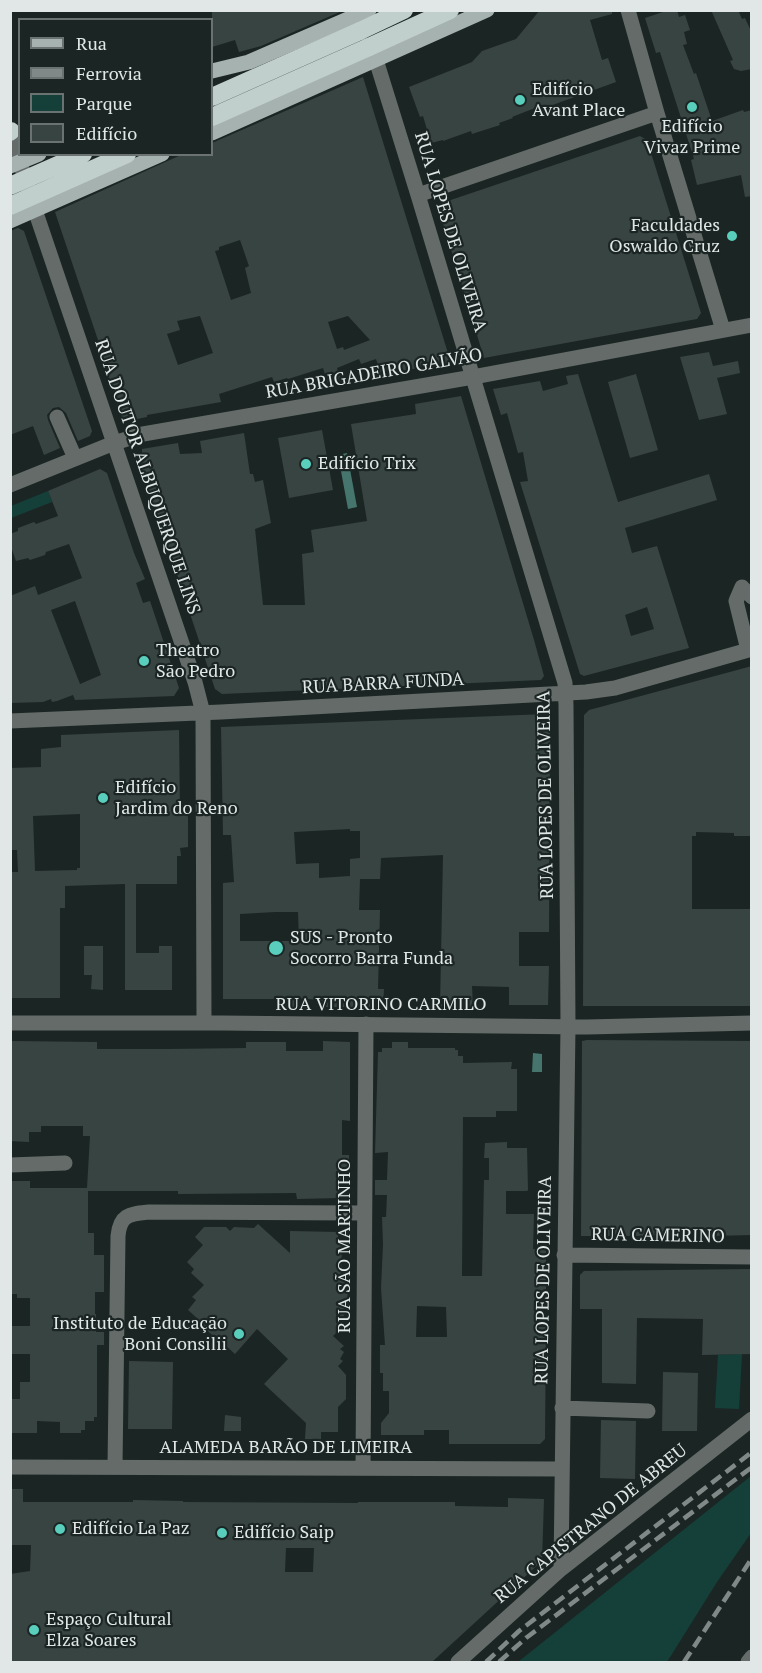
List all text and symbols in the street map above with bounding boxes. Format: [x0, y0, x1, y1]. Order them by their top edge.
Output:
legend [18, 18, 213, 156]
text: Rua [76, 31, 107, 55]
text: Ferrovia [76, 61, 142, 85]
place label: Edifício Avant Place [532, 79, 625, 122]
text: Parque [76, 91, 132, 115]
marker: Edifício Avant Place [513, 93, 527, 107]
marker: Edifício Vivaz Prime [685, 100, 699, 114]
place label: Edifício Vivaz Prime [644, 116, 740, 158]
text: Edifício [76, 121, 137, 145]
street label: RUA LOPES DE OLIVEIRA [409, 129, 491, 335]
place label: Faculdades Oswaldo Cruz [609, 215, 720, 258]
marker: Faculdades Oswaldo Cruz [725, 229, 739, 243]
street label: RUA DOUTOR ALBUQUERQUE LINS [90, 337, 204, 617]
street label: RUA BRIGADEIRO GALVÃO [264, 344, 484, 404]
place label: Edifício Trix [318, 453, 416, 475]
marker: Edifício Trix [299, 457, 313, 471]
place label: Theatro São Pedro [156, 640, 235, 682]
marker: Theatro São Pedro [137, 654, 151, 668]
street label: RUA BARRA FUNDA [301, 669, 465, 699]
street label: RUA LOPES DE OLIVEIRA [533, 691, 559, 899]
place label: Edifício Jardim do Reno [115, 777, 238, 820]
marker: Edifício Jardim do Reno [96, 791, 110, 805]
place label: SUS - Pronto Socorro Barra Funda [290, 927, 453, 970]
marker: SUS - Pronto Socorro Barra Funda [267, 939, 285, 957]
street label: RUA VITORINO CARMILO [275, 994, 487, 1016]
street label: RUA SÃO MARTINHO [334, 1159, 356, 1333]
street label: RUA LOPES DE OLIVEIRA [531, 1176, 557, 1384]
street label: RUA CAMERINO [591, 1224, 725, 1248]
place label: Instituto de Educação Boni Consilii [53, 1313, 227, 1356]
marker: Instituto de Educação Boni Consilii [232, 1327, 246, 1341]
street label: ALAMEDA BARÃO DE LIMEIRA [160, 1437, 412, 1459]
street label: RUA CAPISTRANO DE ABREU [490, 1440, 692, 1608]
place label: Edifício La Paz [72, 1518, 190, 1540]
marker: Edifício La Paz [53, 1522, 67, 1536]
place label: Edifício Saip [234, 1522, 334, 1544]
marker: Edifício Saip [215, 1526, 229, 1540]
place label: Espaço Cultural Elza Soares [46, 1609, 172, 1652]
marker: Espaço Cultural Elza Soares [27, 1623, 41, 1637]

